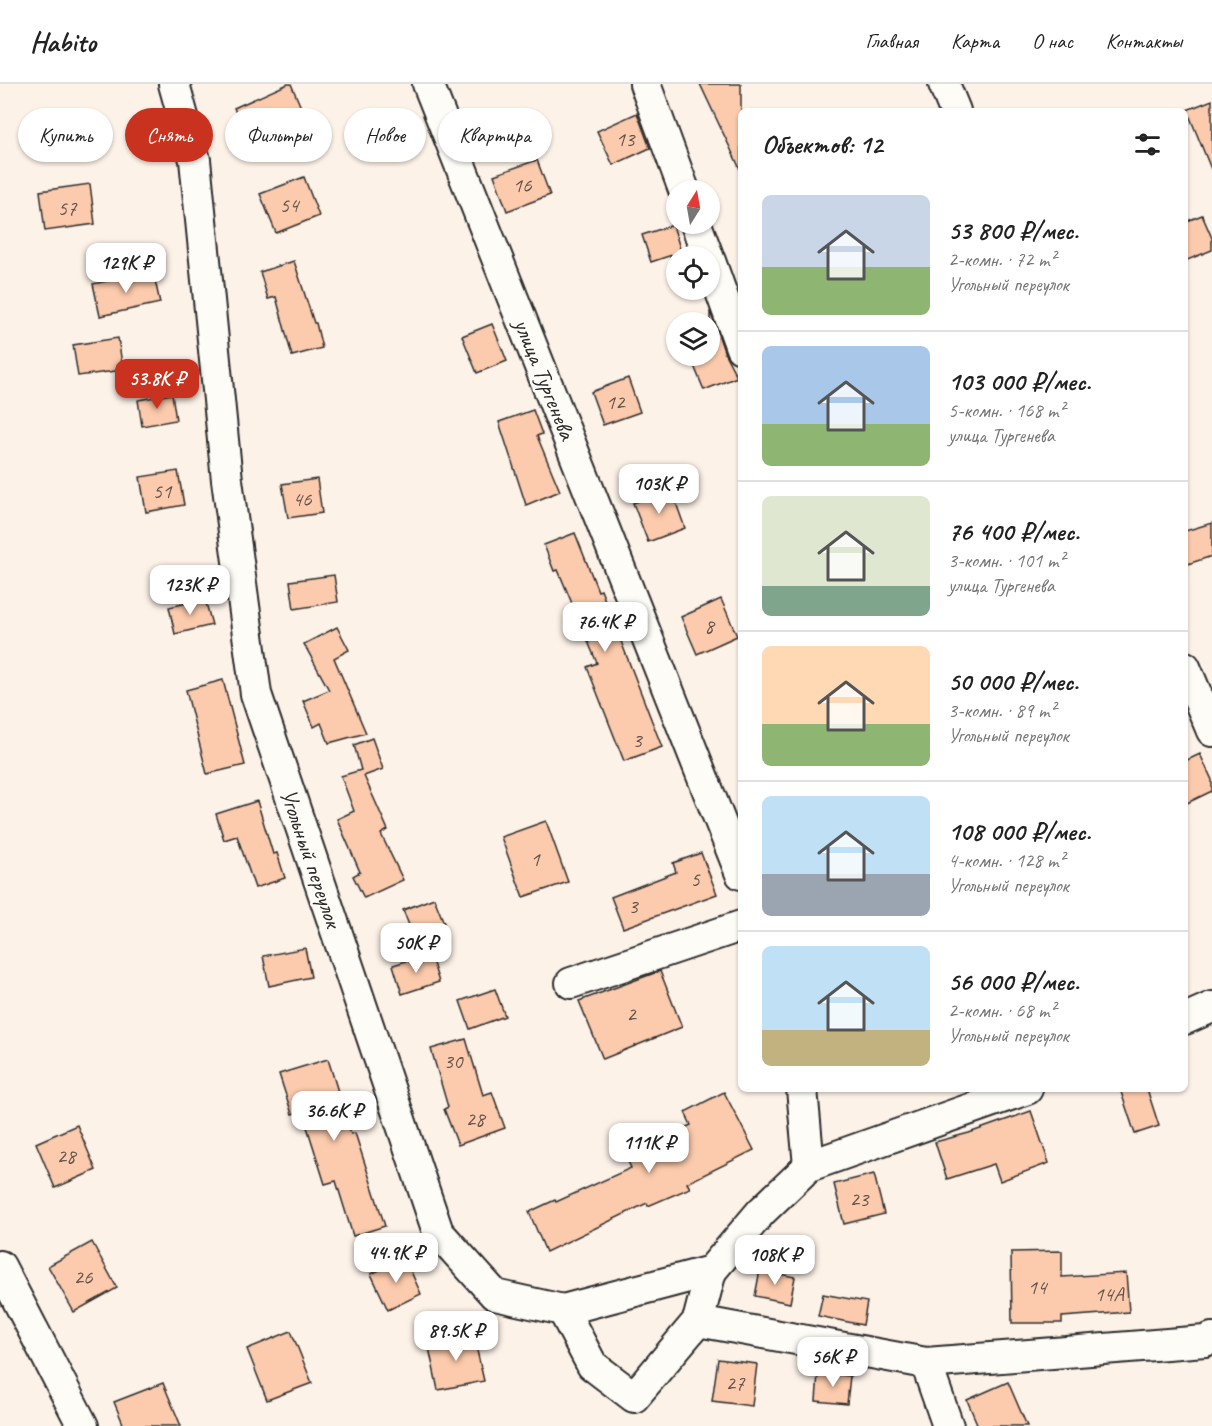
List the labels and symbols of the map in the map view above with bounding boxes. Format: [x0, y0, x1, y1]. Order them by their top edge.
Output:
house number: 13 [616, 126, 636, 152]
house number: 16 [513, 172, 532, 198]
north arrow [666, 180, 720, 234]
house number: 54 [280, 192, 301, 218]
house number: 57 [58, 195, 78, 221]
pin: 129K ₽ [77, 243, 175, 294]
street label: улица Тургенева [506, 312, 583, 445]
pin: 53.8K ₽ [102, 359, 212, 410]
house number: 12 [606, 389, 626, 415]
pin: 103K ₽ [610, 464, 708, 515]
house number: 51 [153, 478, 173, 504]
house number: 46 [293, 486, 312, 512]
pin: 123K ₽ [141, 565, 239, 616]
pin: 76.4K ₽ [550, 602, 660, 653]
house number: 8 [704, 613, 716, 639]
house number: 3 [632, 727, 643, 753]
street label: Угольный переулок [273, 785, 349, 933]
house number: 1 [530, 846, 541, 872]
house number: 5 [690, 866, 701, 892]
house number: 3 [628, 893, 639, 919]
pin: 50K ₽ [374, 923, 458, 974]
house number: 2 [626, 1001, 637, 1027]
house number: 30 [444, 1048, 464, 1074]
pin: 36.6K ₽ [279, 1091, 389, 1142]
house number: 28 [466, 1106, 487, 1132]
pin: 111K ₽ [600, 1123, 698, 1174]
house number: 28 [57, 1143, 78, 1169]
house number: 23 [850, 1186, 870, 1212]
pin: 44.9K ₽ [341, 1233, 451, 1284]
pin: 108K ₽ [726, 1235, 824, 1286]
house number: 26 [74, 1264, 93, 1290]
house number: 14 [1028, 1274, 1049, 1300]
house number: 14А [1094, 1281, 1125, 1307]
pin: 89.5K ₽ [401, 1311, 511, 1362]
pin: 56K ₽ [791, 1337, 875, 1388]
house number: 27 [726, 1370, 746, 1396]

